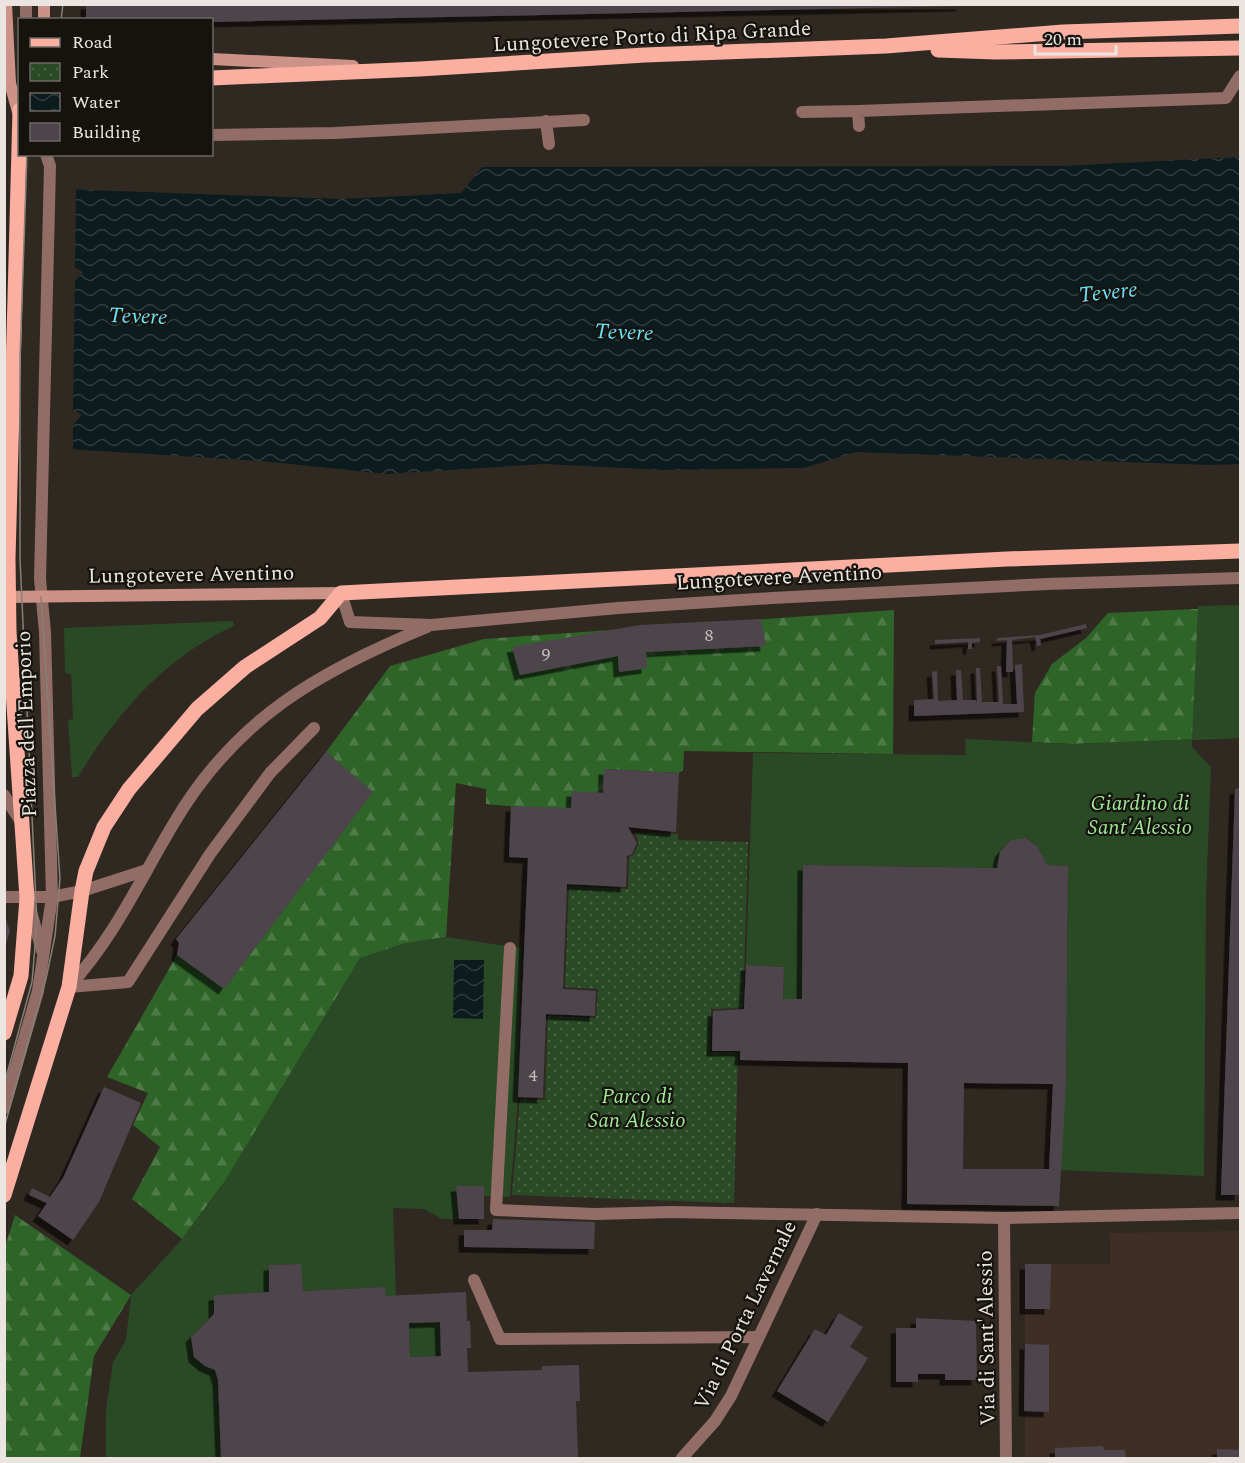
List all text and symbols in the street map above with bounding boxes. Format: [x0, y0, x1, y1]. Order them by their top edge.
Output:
street label: Lungotevere Porto di Ripa Grande [492, 13, 812, 61]
legend [18, 18, 213, 156]
scale bar [1035, 18, 1116, 56]
text: 20 m [1044, 26, 1082, 53]
text: Road [72, 29, 113, 56]
text: Park [72, 59, 109, 86]
text: Water [72, 89, 120, 116]
text: Building [72, 119, 141, 146]
water label: Tevere [1077, 273, 1139, 312]
water label: Tevere [108, 299, 168, 334]
water label: Tevere [594, 315, 654, 350]
street label: Lungotevere Aventino [88, 557, 294, 593]
street label: Lungotevere Aventino [675, 557, 883, 599]
house number: 8 [705, 622, 714, 649]
street label: Piazza dell'Emporio [8, 630, 46, 818]
house number: 9 [542, 641, 551, 668]
park label: Giardino di Sant'Alessio [1088, 788, 1192, 844]
house number: 4 [529, 1062, 538, 1089]
park label: Parco di San Alessio [588, 1081, 686, 1137]
street label: Via di Porta Lavernale [686, 1215, 806, 1416]
street label: Via di Sant'Alessio [969, 1250, 1005, 1426]

